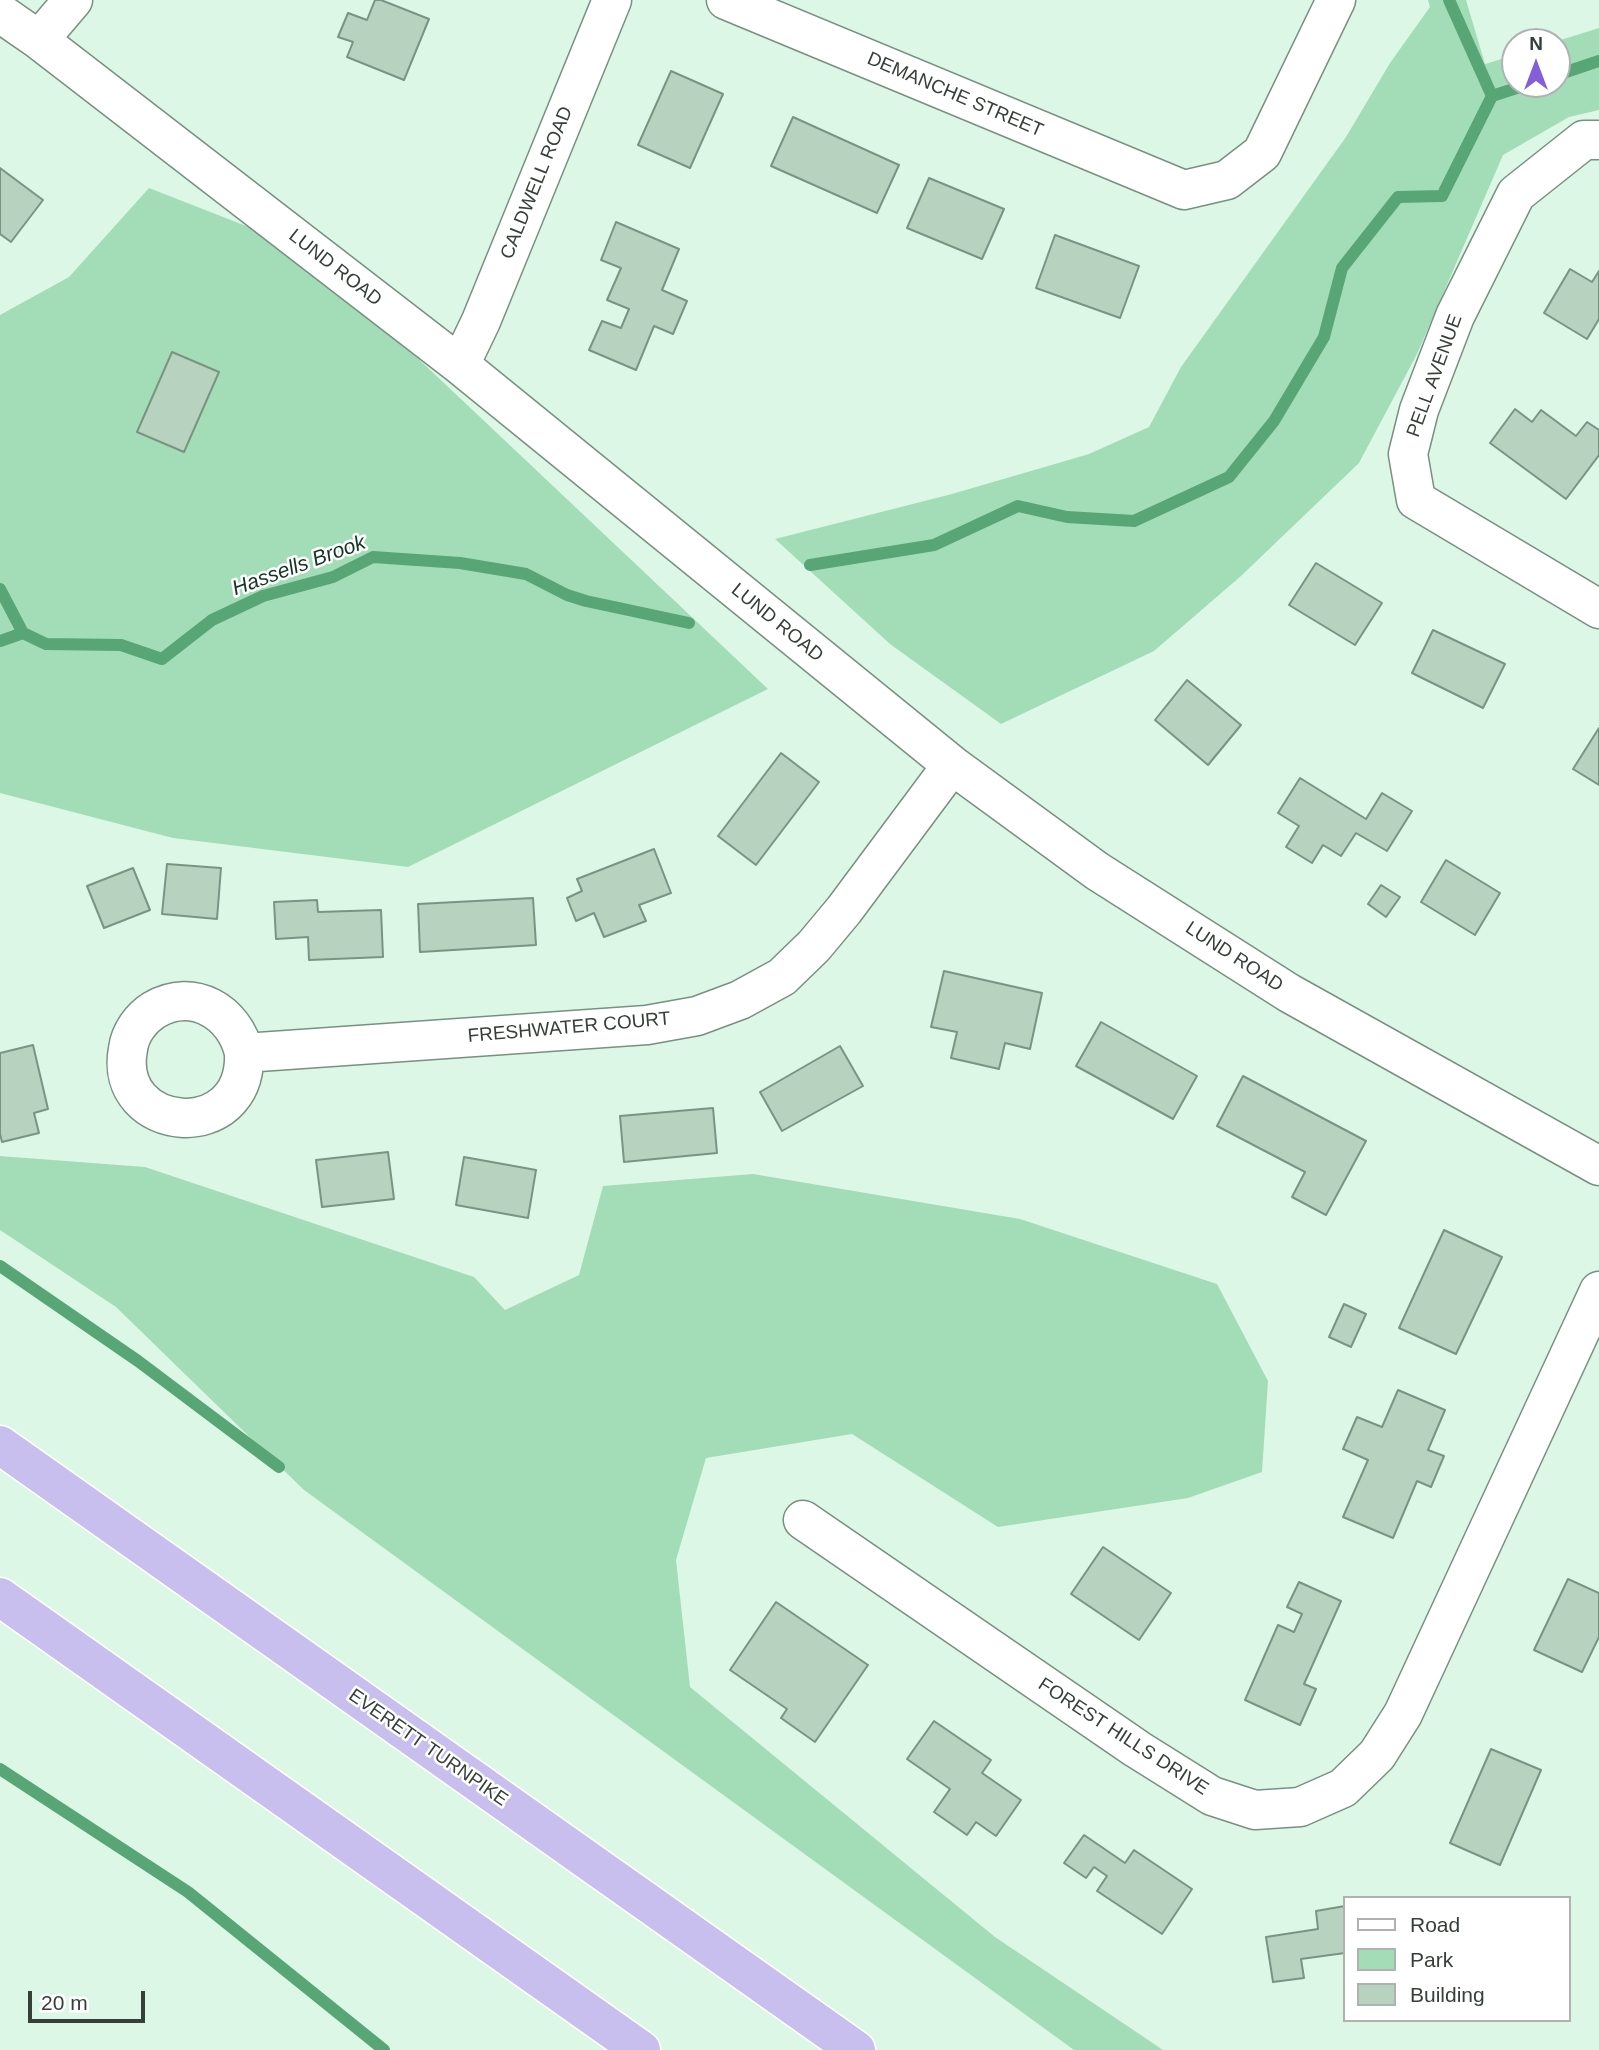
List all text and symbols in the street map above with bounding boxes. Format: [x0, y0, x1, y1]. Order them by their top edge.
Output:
north arrow [1501, 28, 1571, 98]
text: N [1529, 33, 1543, 54]
street label: DEMANCHE STREET [864, 48, 1046, 142]
street label: CALDWELL ROAD [496, 103, 578, 263]
street label: LUND ROAD [284, 225, 386, 311]
street label: PELL AVENUE [1402, 312, 1468, 440]
water label: Hassells Brook [229, 530, 369, 602]
street label: LUND ROAD [726, 579, 828, 667]
street label: LUND ROAD [1181, 917, 1287, 997]
street label: FRESHWATER COURT [467, 1008, 671, 1048]
street label: FOREST HILLS DRIVE [1034, 1673, 1212, 1801]
street label: EVERETT TURNPIKE [344, 1684, 512, 1812]
legend [1344, 1896, 1571, 2022]
text: Road [1410, 1913, 1460, 1936]
text: Park [1410, 1948, 1453, 1971]
scale bar [32, 1976, 149, 2020]
text: Building [1410, 1983, 1485, 2006]
text: 20 m [41, 1991, 88, 2014]

